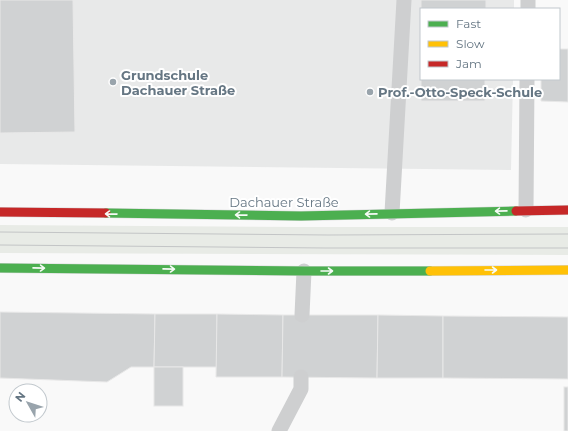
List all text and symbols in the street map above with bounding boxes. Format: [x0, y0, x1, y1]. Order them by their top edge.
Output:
legend [420, 8, 560, 80]
text: Fast [456, 16, 481, 31]
text: Slow [456, 36, 485, 51]
text: Jam [455, 56, 482, 71]
place label: Grundschule Dachauer Straße [121, 67, 235, 98]
marker: Grundschule Dachauer Straße [108, 77, 118, 87]
place label: Prof.-Otto-Speck-Schule [378, 84, 542, 100]
marker: Prof.-Otto-Speck-Schule [365, 87, 375, 97]
street label: Dachauer Straße [229, 194, 339, 210]
one-way arrow [495, 207, 508, 215]
one-way arrow [105, 210, 118, 218]
one-way arrow [365, 210, 378, 218]
one-way arrow [235, 211, 248, 219]
one-way arrow [32, 264, 45, 272]
one-way arrow [162, 266, 175, 273]
one-way arrow [484, 266, 497, 274]
one-way arrow [320, 267, 333, 275]
north arrow [8, 383, 48, 423]
text: N [12, 389, 28, 405]

